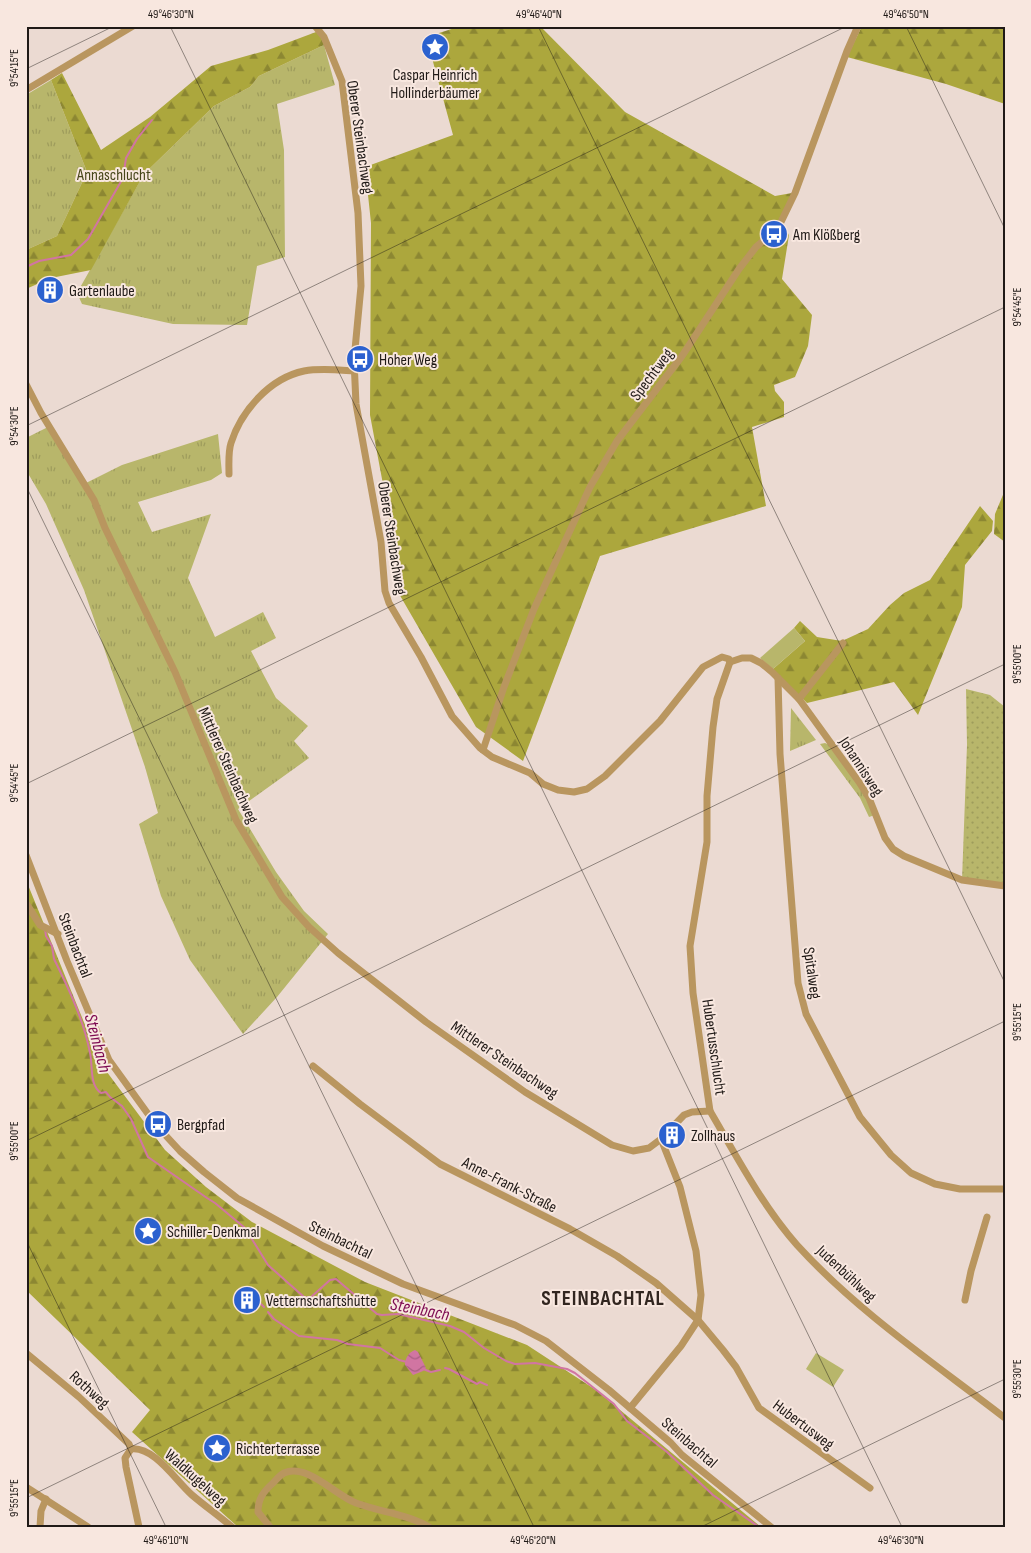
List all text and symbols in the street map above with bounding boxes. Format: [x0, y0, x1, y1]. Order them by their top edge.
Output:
text: 49°46'30"N [148, 7, 194, 22]
text: 49°46'40"N [516, 7, 562, 22]
text: 49°46'50"N [883, 7, 929, 22]
place icon: Caspar Heinrich Hollinderbäumer [420, 32, 450, 62]
text: 9°54'15"E [7, 49, 22, 87]
place label: Caspar Heinrich Hollinderbäumer [390, 66, 480, 103]
street label: Oberer Steinbachweg [342, 79, 377, 195]
park label: Annaschlucht [76, 166, 151, 185]
bus stop icon: Am Klößberg [759, 219, 789, 249]
place label: Am Klößberg [792, 226, 860, 245]
building icon: Gartenlaube [35, 275, 65, 305]
place label: Gartenlaube [69, 282, 135, 301]
text: 9°54'45"E [1010, 287, 1025, 326]
bus stop icon: Hoher Weg [345, 344, 375, 374]
street label: Spechtweg [627, 345, 678, 405]
place label: Hoher Weg [379, 351, 437, 370]
text: 9°54'30"E [7, 406, 22, 446]
street label: Oberer Steinbachweg [373, 480, 410, 596]
text: 9°55'00"E [1010, 644, 1025, 684]
street label: Mittlerer Steinbachweg [193, 705, 262, 827]
street label: Johannisweg [834, 733, 887, 800]
text: 9°54'45"E [7, 763, 22, 802]
street label: Steinbachtal [54, 910, 96, 981]
street label: Spitalweg [798, 946, 825, 1000]
street label: Hubertusschlucht [697, 998, 730, 1097]
text: 9°55'15"E [1010, 1003, 1025, 1041]
water label: Steinbach [80, 1012, 116, 1075]
street label: Mittlerer Steinbachweg [447, 1017, 561, 1103]
bus stop icon: Bergpfad [143, 1109, 173, 1139]
place label: Bergpfad [177, 1116, 225, 1135]
building icon: Zollhaus [657, 1120, 687, 1150]
text: 9°55'00"E [7, 1121, 22, 1161]
place label: Zollhaus [691, 1127, 736, 1146]
street label: Anne-Frank-Straße [458, 1153, 560, 1217]
place icon: Schiller-Denkmal [133, 1216, 163, 1246]
street label: Steinbachtal [306, 1217, 375, 1264]
place label: Schiller-Denkmal [167, 1223, 260, 1242]
street label: Judenbühlweg [811, 1241, 880, 1307]
building icon: Vetternschaftshütte [232, 1285, 262, 1315]
district label: STEINBACHTAL [541, 1286, 665, 1311]
place label: Vetternschaftshütte [266, 1292, 376, 1311]
water label: Steinbach [389, 1293, 452, 1326]
text: 9°55'30"E [1010, 1359, 1025, 1399]
street label: Rothweg [65, 1367, 113, 1413]
street label: Hubertusweg [769, 1396, 837, 1454]
street label: Steinbachtal [657, 1414, 721, 1473]
place icon: Richterterrasse [202, 1433, 232, 1463]
place label: Richterterrasse [236, 1440, 320, 1459]
street label: Waldkugelweg [160, 1446, 230, 1511]
text: 9°55'15"E [7, 1479, 22, 1517]
text: 49°46'10"N [144, 1533, 189, 1548]
text: 49°46'20"N [510, 1533, 556, 1548]
text: 49°46'30"N [878, 1533, 924, 1548]

